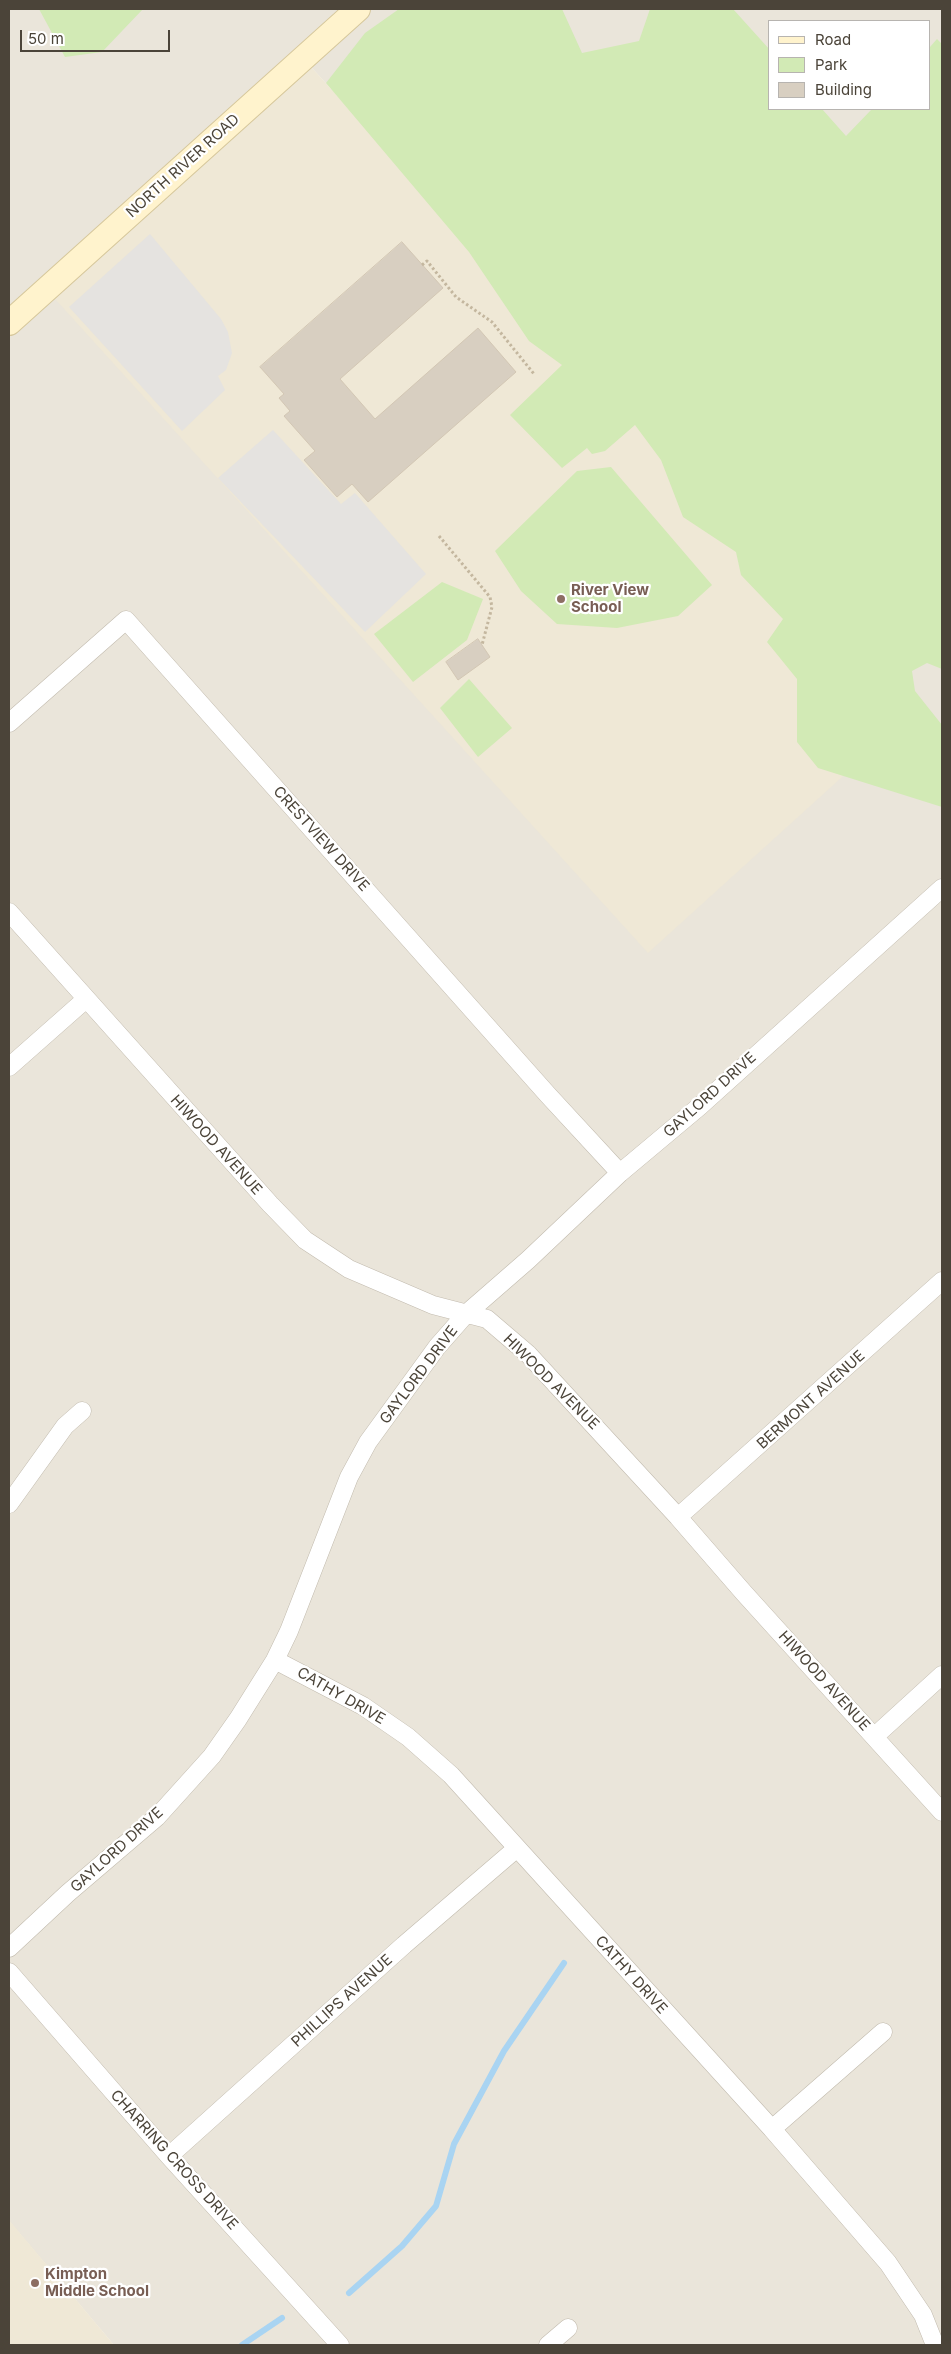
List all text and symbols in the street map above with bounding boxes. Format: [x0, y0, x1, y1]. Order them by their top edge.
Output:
scale bar [22, 20, 172, 52]
legend [768, 20, 931, 110]
text: 50 m [28, 29, 64, 48]
text: Road [815, 30, 851, 49]
text: Park [815, 55, 847, 74]
text: Building [815, 80, 872, 99]
street label: NORTH RIVER ROAD [123, 110, 243, 222]
place label: River View School [571, 581, 649, 616]
marker: River View School [555, 593, 567, 605]
street label: CRESTVIEW DRIVE [269, 783, 373, 895]
street label: GAYLORD DRIVE [660, 1049, 760, 1141]
street label: HIWOOD AVENUE [166, 1091, 266, 1199]
street label: GAYLORD DRIVE [376, 1322, 462, 1428]
street label: HIWOOD AVENUE [499, 1330, 603, 1434]
street label: BERMONT AVENUE [753, 1347, 869, 1453]
street label: HIWOOD AVENUE [774, 1627, 874, 1735]
street label: CATHY DRIVE [294, 1663, 388, 1729]
street label: GAYLORD DRIVE [67, 1804, 167, 1896]
street label: CATHY DRIVE [591, 1932, 671, 2018]
street label: PHILLIPS AVENUE [288, 1951, 396, 2051]
street label: CHARRING CROSS DRIVE [106, 2086, 242, 2234]
place label: Kimpton Middle School [45, 2265, 149, 2300]
marker: Kimpton Middle School [29, 2277, 41, 2289]

